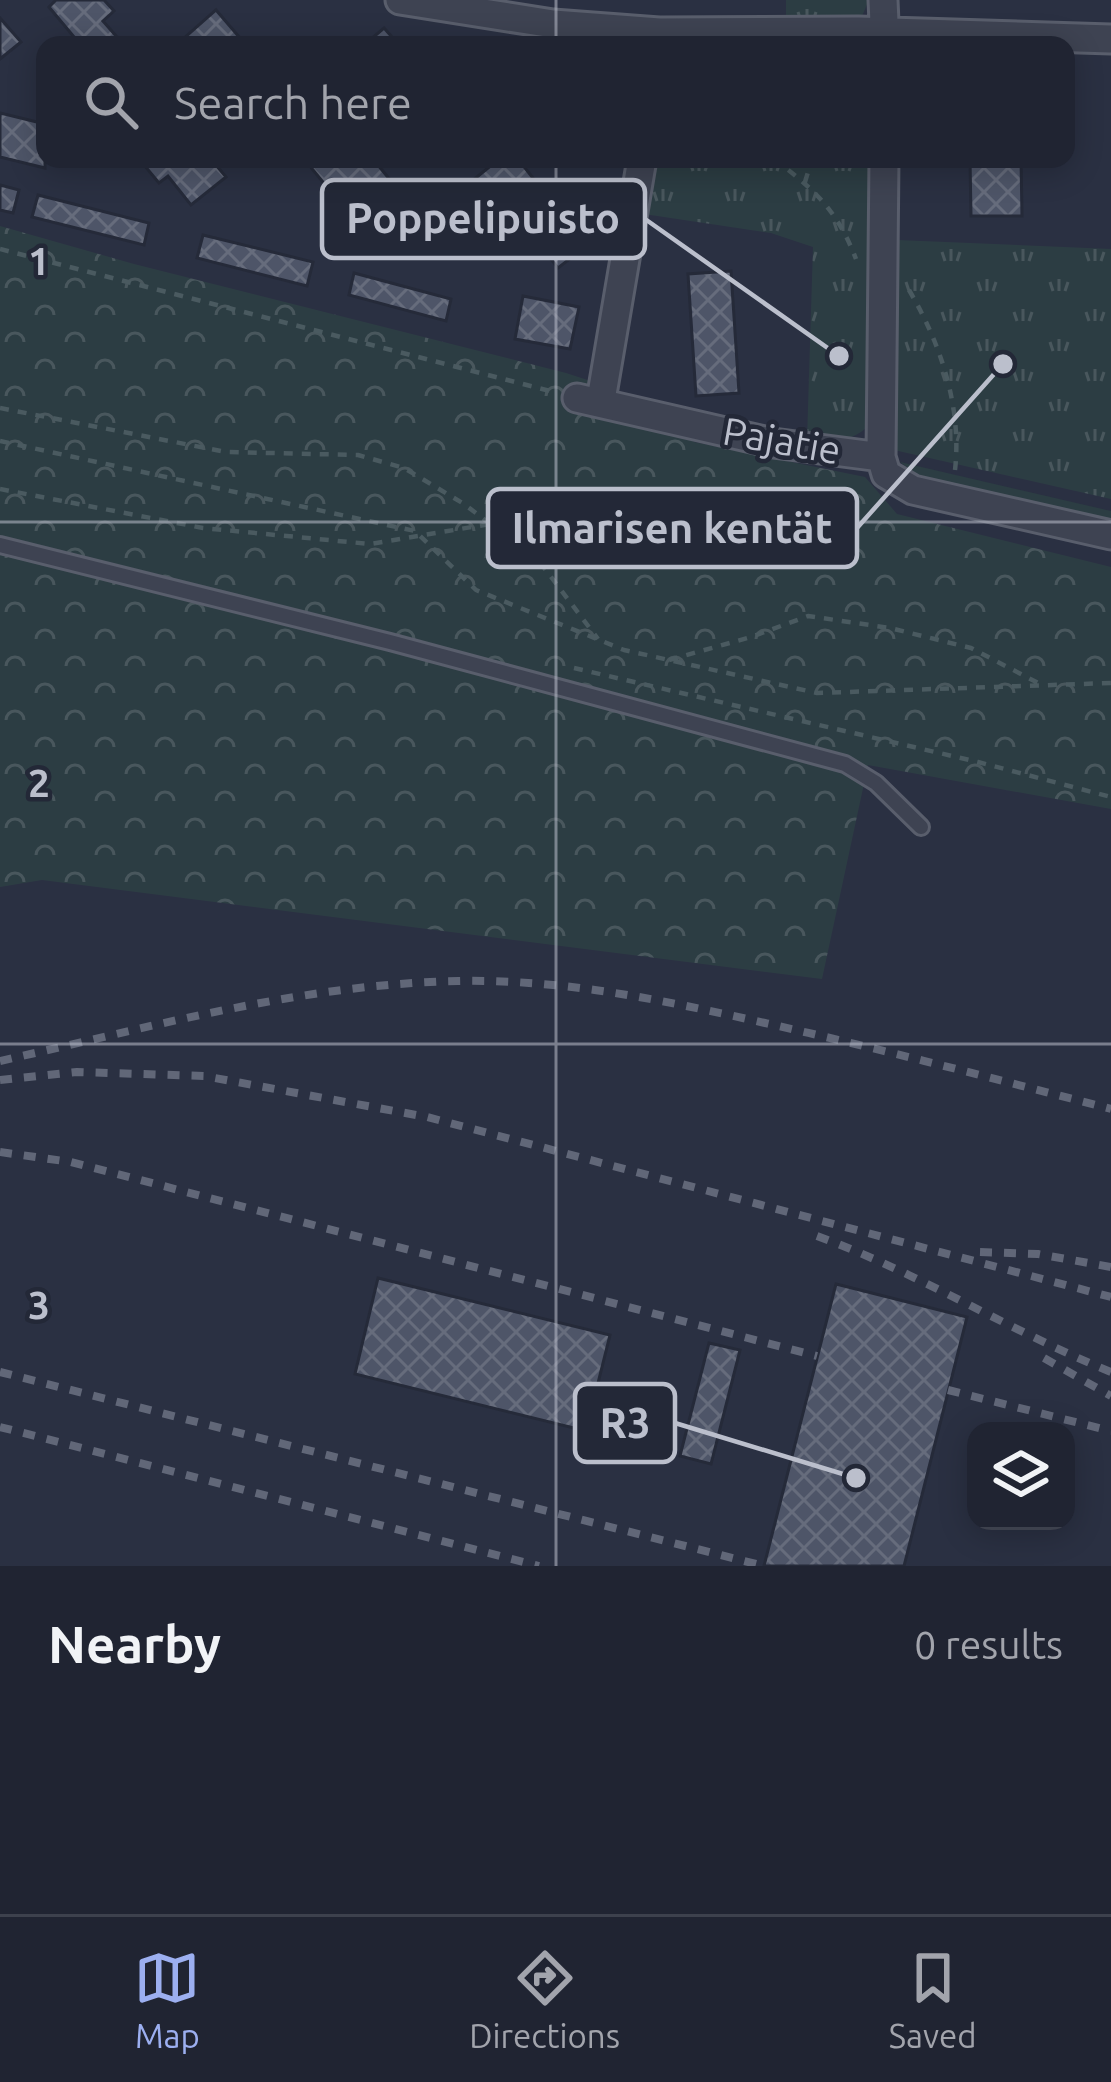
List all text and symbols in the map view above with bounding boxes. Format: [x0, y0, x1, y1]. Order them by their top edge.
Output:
search box [36, 36, 1075, 168]
icon: search [78, 69, 144, 135]
text: Search here [174, 77, 412, 128]
callout: Poppelipuisto [322, 180, 645, 258]
text: Poppelipuisto [346, 194, 620, 241]
text: 1 [28, 239, 50, 282]
street label: Pajatie [720, 409, 844, 471]
callout: Ilmarisen kentät [488, 489, 857, 567]
text: Ilmarisen kentät [511, 504, 833, 551]
text: 2 [28, 761, 50, 804]
text: 3 [28, 1283, 50, 1326]
callout: R3 [575, 1384, 675, 1462]
text: R3 [599, 1399, 651, 1446]
map controls [967, 1422, 1075, 1530]
button: layers [967, 1422, 1075, 1530]
text: Nearby [48, 1615, 221, 1673]
text: 0 results [914, 1623, 1063, 1666]
tab: Map [134, 1945, 200, 2054]
tab: Directions [469, 1945, 620, 2054]
tab: Saved [889, 1945, 977, 2054]

